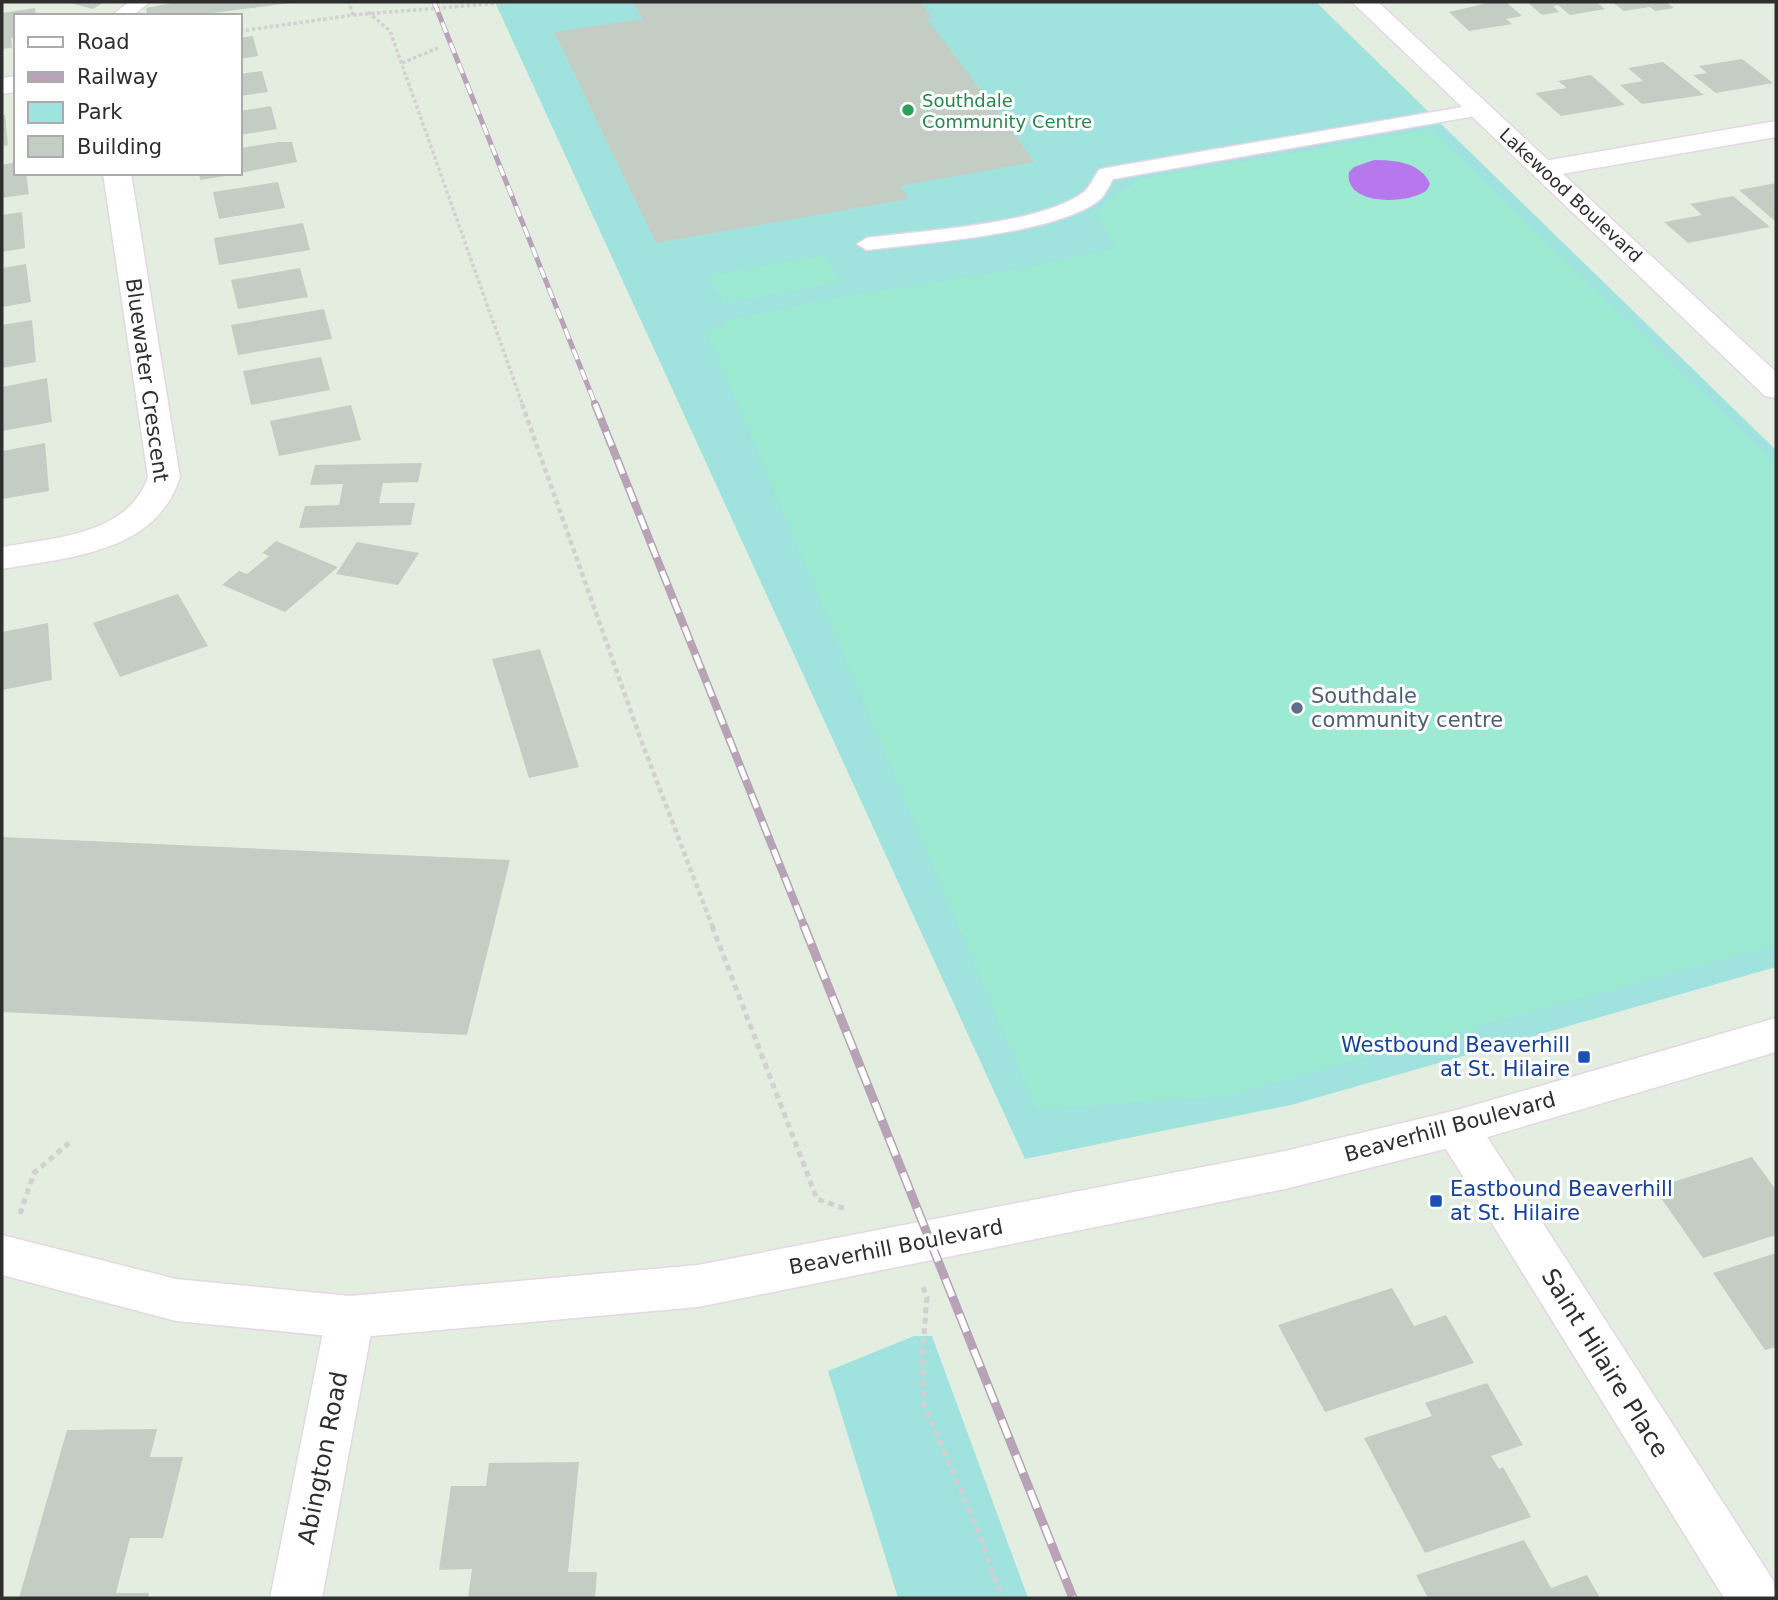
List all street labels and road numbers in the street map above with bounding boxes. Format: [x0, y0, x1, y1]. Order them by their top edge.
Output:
street label: Lakewood Boulevard [1496, 124, 1646, 266]
street label: Bluewater Crescent [121, 276, 173, 484]
street label: Beaverhill Boulevard [1342, 1087, 1558, 1167]
street label: Beaverhill Boulevard [787, 1214, 1005, 1280]
street label: Saint Hilaire Place [1536, 1263, 1674, 1463]
street label: Abington Road [292, 1369, 354, 1547]

